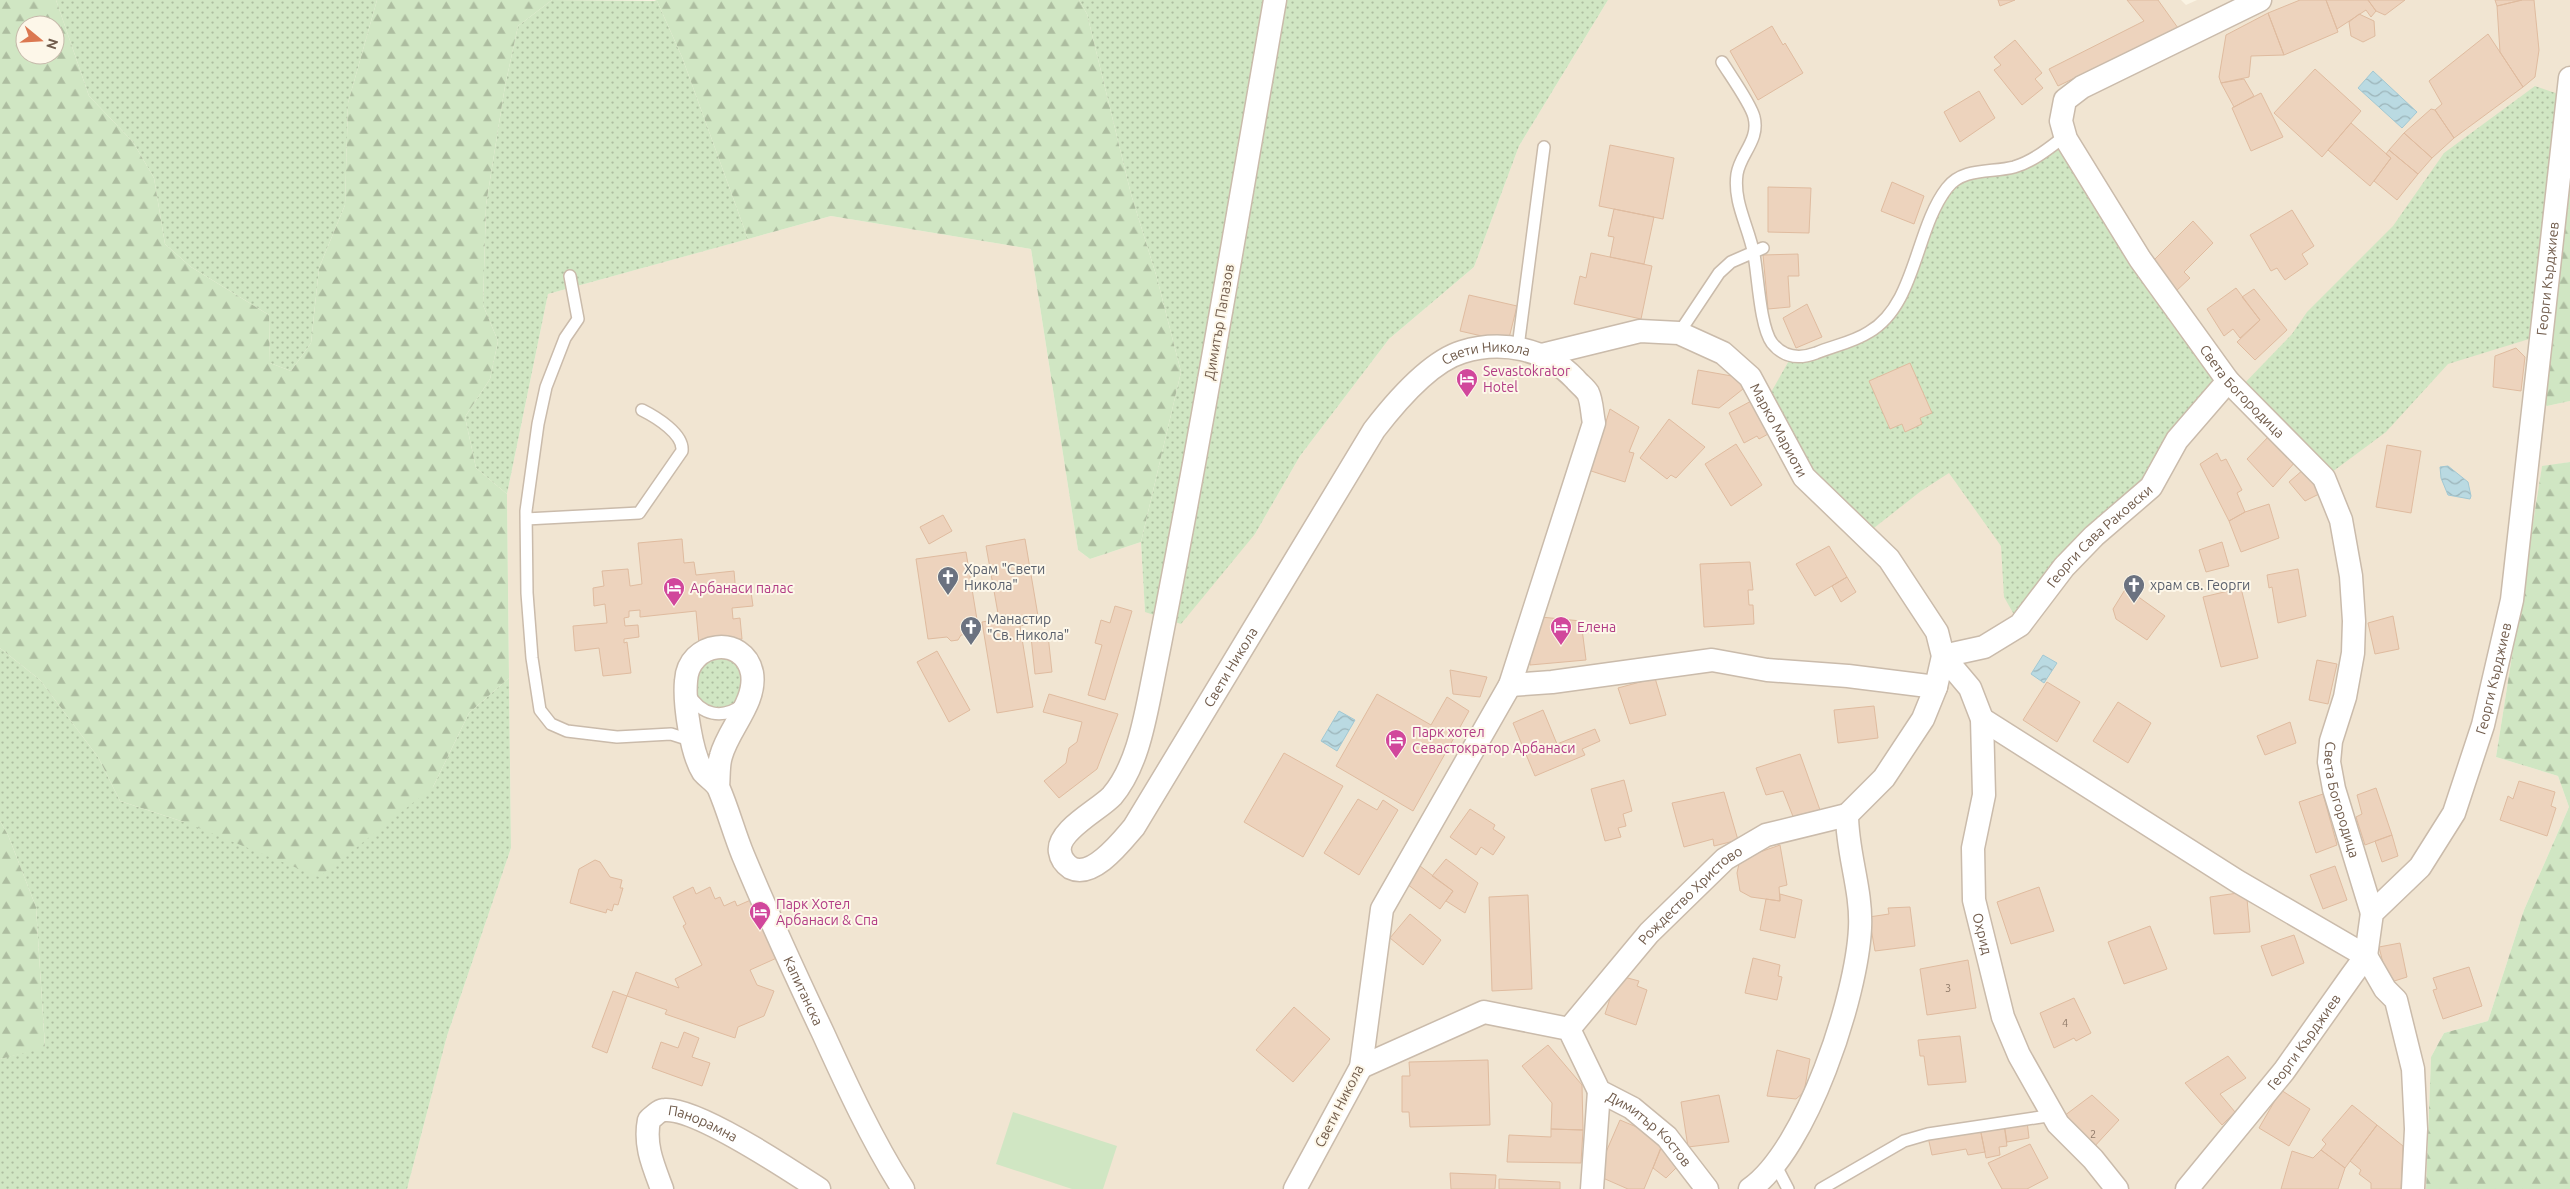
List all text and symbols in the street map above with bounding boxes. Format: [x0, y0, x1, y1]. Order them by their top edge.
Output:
north arrow [15, 15, 65, 65]
text: N [43, 37, 62, 51]
street label: Георги Кърджиев [2533, 221, 2562, 336]
street label: Димитър Папазов [1201, 263, 1237, 381]
street label: Свети Никола [1439, 339, 1532, 368]
street label: Света Богородица [2196, 342, 2288, 441]
place label: Sevastokrator Hotel [1483, 363, 1571, 395]
hotel icon: Sevastokrator Hotel [1455, 367, 1479, 398]
street label: Марко Мариоти [1747, 381, 1811, 480]
street label: Георги Сава Раковски [2043, 481, 2156, 591]
place label: Храм "Свети Никола" [964, 561, 1045, 593]
church icon: Храм "Свети Никола" [936, 565, 960, 596]
church icon: храм св. Георги [2122, 573, 2146, 604]
hotel icon: Арбанаси палас [662, 576, 686, 607]
place label: храм св. Георги [2150, 577, 2250, 593]
place label: Арбанаси палас [690, 580, 794, 596]
place label: Манастир "Св. Никола" [987, 611, 1069, 643]
church icon: Манастир "Св. Никола" [959, 615, 983, 646]
hotel icon: Елена [1549, 615, 1573, 646]
place label: Елена [1577, 619, 1616, 635]
street label: Георги Кърджиев [2472, 621, 2514, 737]
street label: Свети Никола [1200, 624, 1261, 710]
place label: Парк хотел Севастократор Арбанаси [1412, 724, 1576, 756]
hotel icon: Парк хотел Севастократор Арбанаси [1384, 728, 1408, 759]
street label: Света Богородица [2321, 741, 2363, 860]
street label: Рождество Христово [1635, 843, 1745, 948]
place label: Парк Хотел Арбанаси & Спа [776, 896, 878, 928]
hotel icon: Парк Хотел Арбанаси & Спа [748, 900, 772, 931]
street label: Охрид [1969, 911, 1995, 956]
street label: Капитанска [780, 954, 826, 1028]
house number: 3 [1945, 982, 1951, 994]
street label: Георги Кърджиев [2264, 991, 2344, 1093]
house number: 4 [2062, 1017, 2068, 1029]
street label: Свети Никола [1311, 1062, 1367, 1150]
street label: Димитър Костов [1604, 1088, 1695, 1170]
street label: Панорамна [667, 1102, 740, 1145]
house number: 2 [2090, 1128, 2096, 1140]

